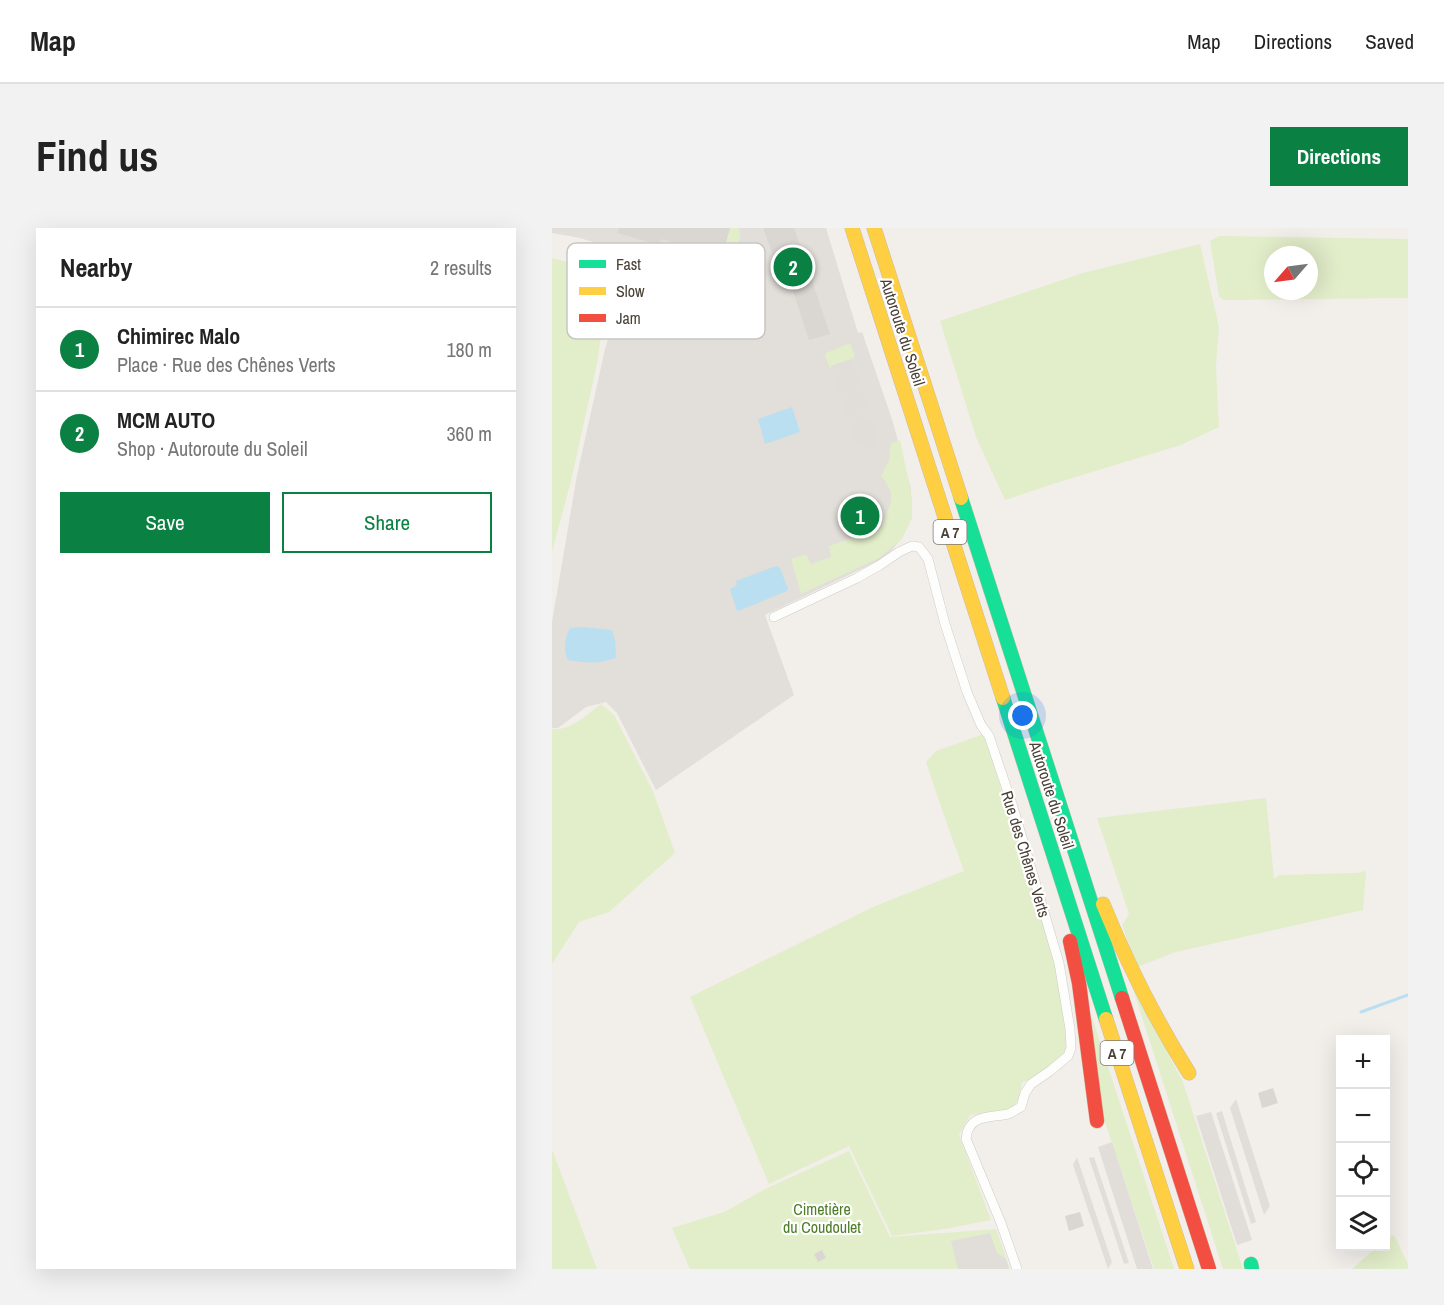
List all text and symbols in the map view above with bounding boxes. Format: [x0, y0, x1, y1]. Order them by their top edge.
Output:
text: Map [30, 22, 76, 60]
text: Map [1187, 27, 1221, 56]
text: Directions [1254, 27, 1332, 56]
text: Saved [1365, 27, 1414, 56]
button: Directions [1270, 127, 1408, 186]
text: Find us [36, 128, 158, 184]
legend [567, 243, 765, 339]
pin: 2 [774, 244, 812, 290]
north arrow [1264, 246, 1318, 300]
text: Nearby [60, 250, 132, 285]
text: Fast [616, 253, 641, 275]
text: 2 results [430, 254, 492, 281]
street label: Autoroute du Soleil [875, 275, 931, 389]
text: Slow [616, 280, 645, 302]
text: Jam [616, 307, 641, 329]
text: Chimirec Malo [117, 321, 240, 351]
text: 1 [75, 336, 84, 363]
text: 180 m [446, 336, 492, 363]
text: Place · Rue des Chênes Verts [117, 351, 336, 378]
text: MCM AUTO [117, 405, 215, 435]
text: 2 [75, 420, 84, 447]
text: 360 m [446, 420, 492, 447]
text: Shop · Autoroute du Soleil [117, 435, 308, 462]
button: Save [60, 492, 270, 553]
button: Share [282, 492, 492, 553]
pin: 1 [840, 494, 880, 538]
road number: A 7 [934, 520, 966, 544]
your location [1008, 701, 1037, 730]
street label: Autoroute du Soleil [1024, 738, 1080, 852]
street label: Rue des Chênes Verts [996, 788, 1056, 920]
map controls [1336, 1035, 1390, 1251]
button: + [1336, 1035, 1390, 1089]
road number: A 7 [1100, 1041, 1134, 1065]
button: − [1336, 1089, 1390, 1143]
button: locate [1336, 1143, 1390, 1197]
button: layers [1336, 1197, 1390, 1251]
park label: Cimetière du Coudoulet [783, 1198, 861, 1238]

